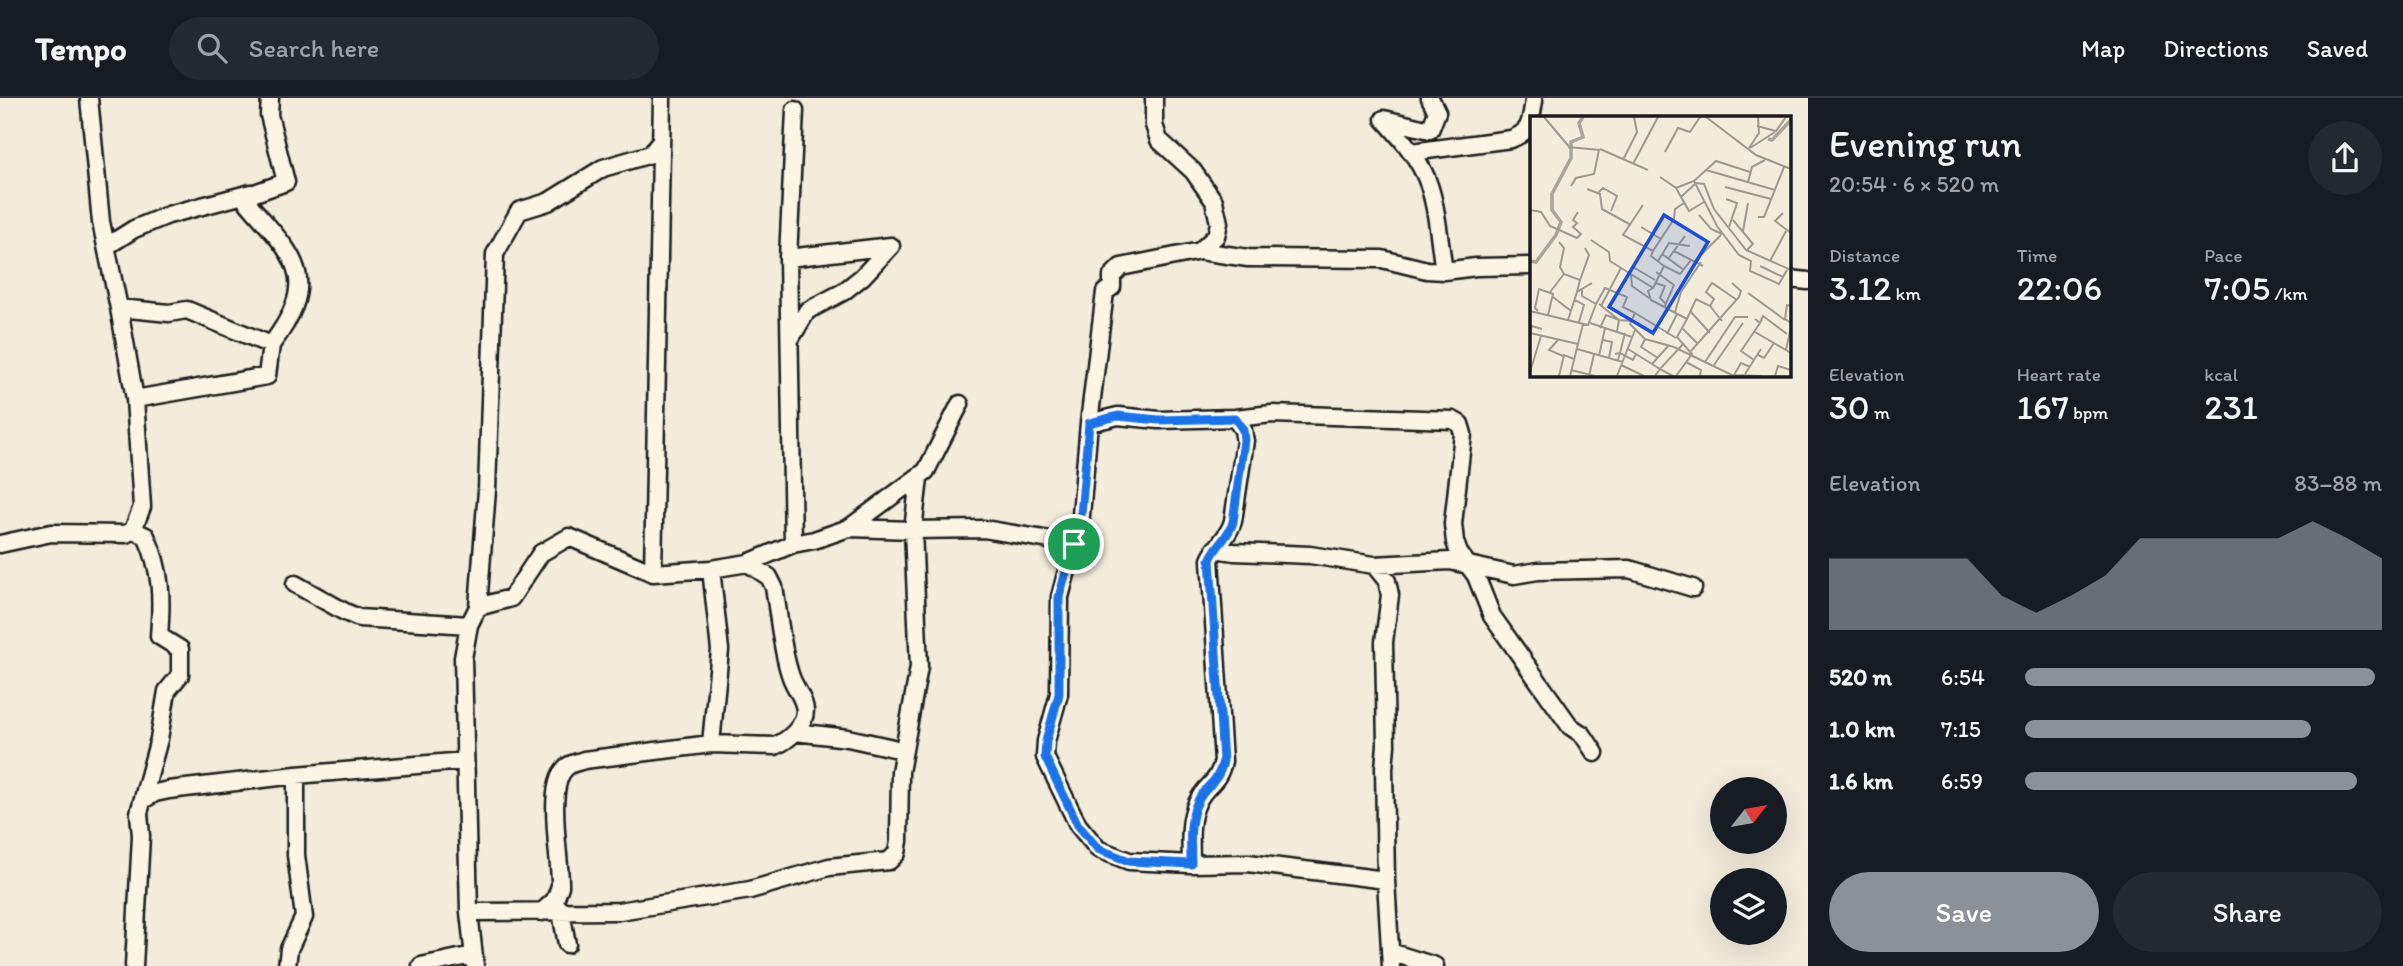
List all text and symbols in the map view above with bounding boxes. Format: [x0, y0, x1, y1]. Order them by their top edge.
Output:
search box [169, 17, 659, 80]
text: Tempo [35, 29, 127, 68]
icon: search [193, 29, 231, 67]
text: Search here [249, 32, 379, 64]
text: Map [2081, 34, 2125, 63]
text: Directions [2163, 34, 2269, 63]
text: Saved [2307, 34, 2368, 63]
inset map [1530, 116, 1790, 376]
text: Evening run [1829, 121, 2022, 167]
button: share [2308, 121, 2382, 195]
text: 20:54 · 6 × 520 m [1829, 170, 1999, 198]
text: Distance [1829, 244, 1900, 267]
text: Time [2017, 244, 2057, 267]
text: Pace [2204, 244, 2242, 267]
text: 3.12 [1829, 267, 1891, 309]
text: 22:06 [2017, 267, 2102, 309]
text: 7:05 [2204, 267, 2270, 309]
text: km [1891, 282, 1921, 305]
text: /km [2270, 282, 2308, 305]
text: Elevation [1829, 363, 1905, 386]
text: Heart rate [2017, 363, 2101, 386]
text: kcal [2204, 363, 2238, 386]
text: 30 [1829, 386, 1870, 428]
text: 167 [2017, 386, 2069, 428]
text: 231 [2204, 386, 2258, 428]
text: m [1870, 401, 1890, 424]
text: bpm [2069, 401, 2108, 424]
text: Elevation [1829, 469, 1920, 497]
text: 83–88 m [2294, 469, 2382, 497]
pin [1044, 514, 1104, 574]
icon: arrive [1055, 525, 1093, 563]
text: 520 m [1829, 663, 1892, 691]
text: 6:54 [1941, 663, 1985, 691]
text: 1.0 km [1829, 715, 1895, 743]
text: 7:15 [1941, 715, 1981, 743]
text: 1.6 km [1829, 767, 1893, 795]
text: 6:59 [1941, 767, 1983, 795]
north arrow [1710, 777, 1787, 854]
map controls [1710, 777, 1787, 945]
button: layers [1710, 868, 1787, 945]
button: Save [1829, 872, 2099, 952]
button: Share [2113, 872, 2382, 952]

